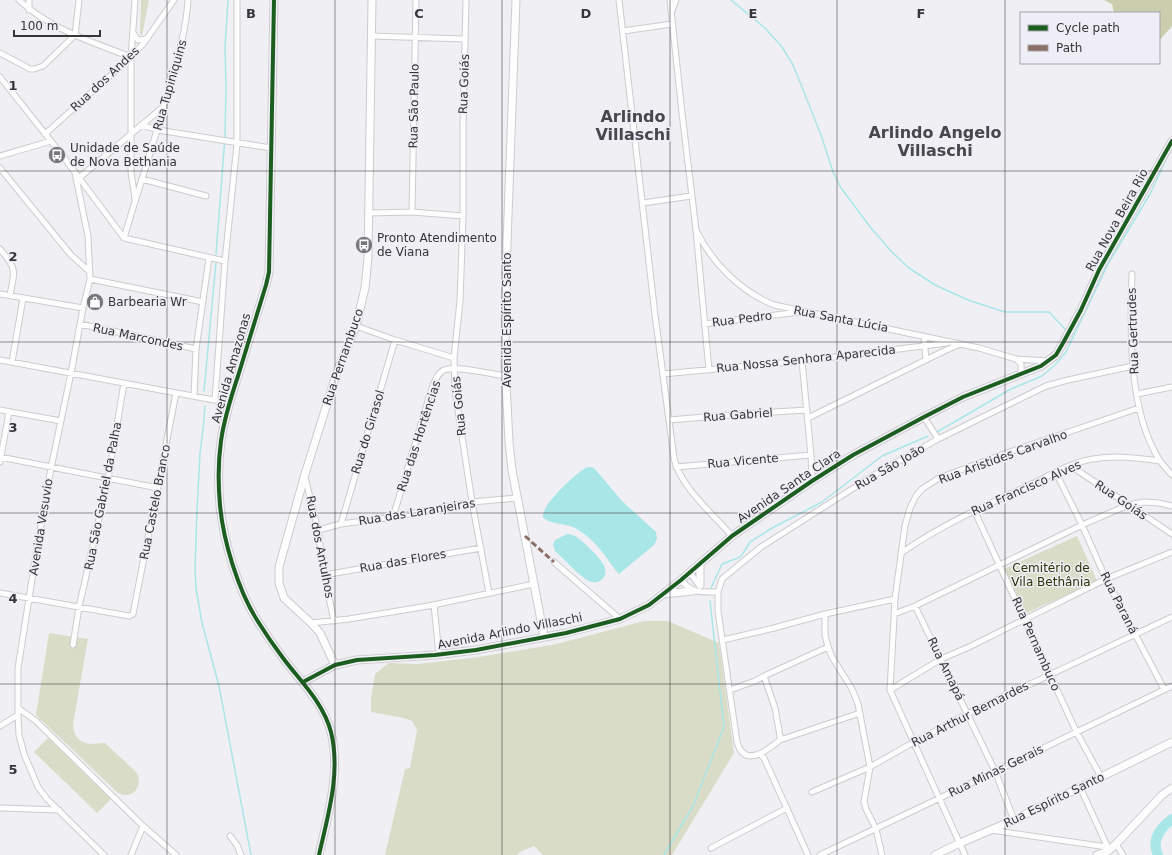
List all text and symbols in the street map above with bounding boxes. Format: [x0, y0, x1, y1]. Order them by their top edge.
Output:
text: B [246, 6, 256, 21]
text: C [414, 6, 424, 21]
text: D [581, 6, 592, 21]
text: E [749, 6, 757, 21]
text: F [917, 6, 925, 21]
scale bar [14, 12, 100, 38]
legend [1020, 12, 1160, 64]
text: 100 m [20, 19, 58, 33]
text: Cycle path [1056, 21, 1120, 35]
street label: Rua Tupiniquins [150, 38, 190, 132]
text: Path [1056, 41, 1082, 55]
street label: Rua dos Andes [68, 44, 142, 114]
street label: Rua Goiás [456, 54, 472, 114]
street label: Rua São Paulo [406, 63, 422, 149]
text: 1 [8, 78, 18, 93]
district label: Arlindo Villaschi [595, 107, 671, 144]
district label: Arlindo Angelo Villaschi [868, 123, 1002, 160]
place label: Unidade de Saúde de Nova Bethania [70, 141, 180, 169]
bus stop icon: Unidade de Saúde de Nova Bethania [47, 145, 67, 165]
street label: Rua Nova Beira Rio [1083, 166, 1151, 274]
place label: Pronto Atendimento de Viana [377, 231, 497, 259]
bus stop icon: Pronto Atendimento de Viana [354, 235, 374, 255]
text: 2 [8, 249, 18, 264]
street label: Avenida Espírito Santo [500, 252, 514, 388]
street label: Rua Gertrudes [1124, 287, 1142, 375]
shop icon: Barbearia Wr [85, 292, 105, 312]
place label: Barbearia Wr [108, 295, 187, 309]
street label: Rua Santa Lúcia [792, 303, 890, 335]
street label: Rua Pernambuco [320, 307, 366, 407]
street label: Rua Pedro [711, 308, 773, 330]
street label: Avenida Amazonas [209, 311, 253, 425]
street label: Rua Marcondes [92, 321, 184, 353]
street label: Rua Nossa Senhora Aparecida [716, 343, 896, 375]
street label: Rua Goiás [449, 375, 469, 437]
street label: Rua das Hortências [394, 379, 444, 493]
street label: Rua do Girasol [349, 388, 387, 476]
street label: Rua Gabriel [703, 406, 773, 424]
text: 3 [8, 420, 18, 435]
street label: Rua São Gabriel da Palha [82, 421, 124, 571]
street label: Rua Aristides Carvalho [937, 427, 1069, 487]
street label: Rua São João [853, 441, 927, 493]
street label: Rua Castelo Branco [137, 443, 173, 561]
street label: Avenida Santa Clara [735, 446, 843, 526]
street label: Rua Vicente [707, 451, 779, 471]
street label: Rua Francisco Alves [969, 457, 1083, 519]
street label: Rua Goiás [1092, 477, 1150, 523]
street label: Avenida Vesuvio [26, 478, 56, 576]
street label: Rua dos Antulhos [303, 494, 337, 600]
street label: Rua das Laranjeiras [358, 496, 476, 528]
street label: Rua das Flores [359, 547, 447, 575]
park label: Cemitério de Vila Bethânia [1011, 561, 1091, 589]
street label: Rua Paraná [1097, 570, 1141, 636]
text: 4 [8, 591, 18, 606]
street label: Rua Pernambuco [1009, 595, 1063, 693]
street label: Avenida Arlindo Villaschi [437, 610, 583, 652]
street label: Rua Amapá [925, 635, 967, 703]
street label: Rua Arthur Bernardes [909, 678, 1031, 750]
street label: Rua Minas Gerais [946, 742, 1046, 800]
text: 5 [8, 762, 18, 777]
street label: Rua Espírito Santo [1001, 770, 1107, 830]

